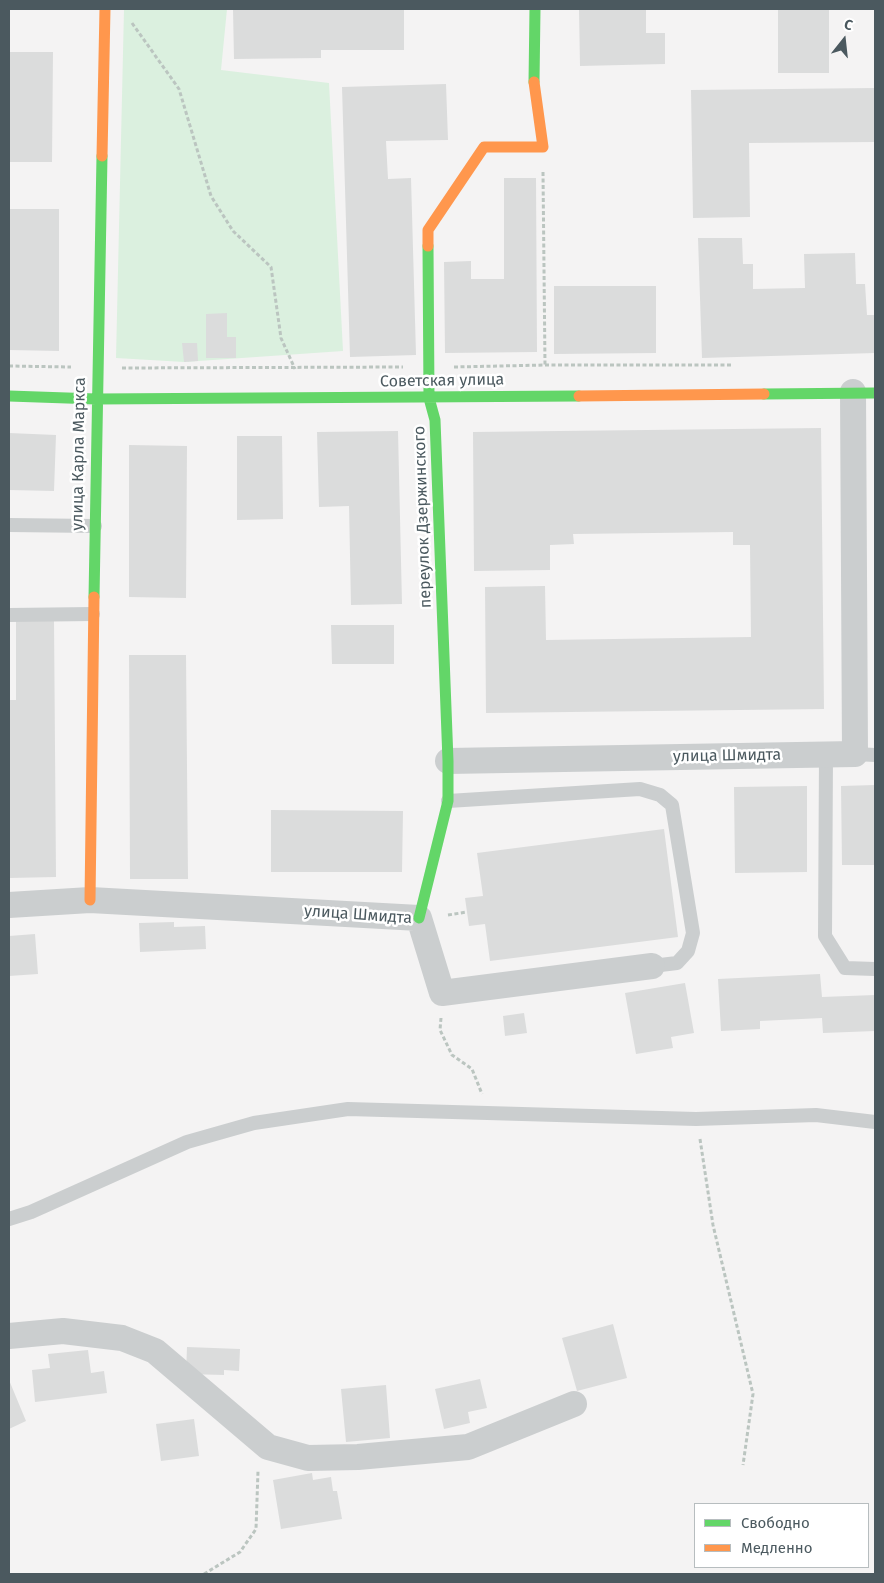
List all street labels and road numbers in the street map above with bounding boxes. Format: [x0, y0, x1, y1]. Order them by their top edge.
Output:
street label: Советская улица [380, 370, 504, 392]
street label: улица Карла Маркса [68, 377, 90, 531]
street label: переулок Дзержинского [410, 425, 436, 609]
street label: улица Шмидта [673, 745, 781, 767]
street label: улица Шмидта [303, 902, 413, 928]

